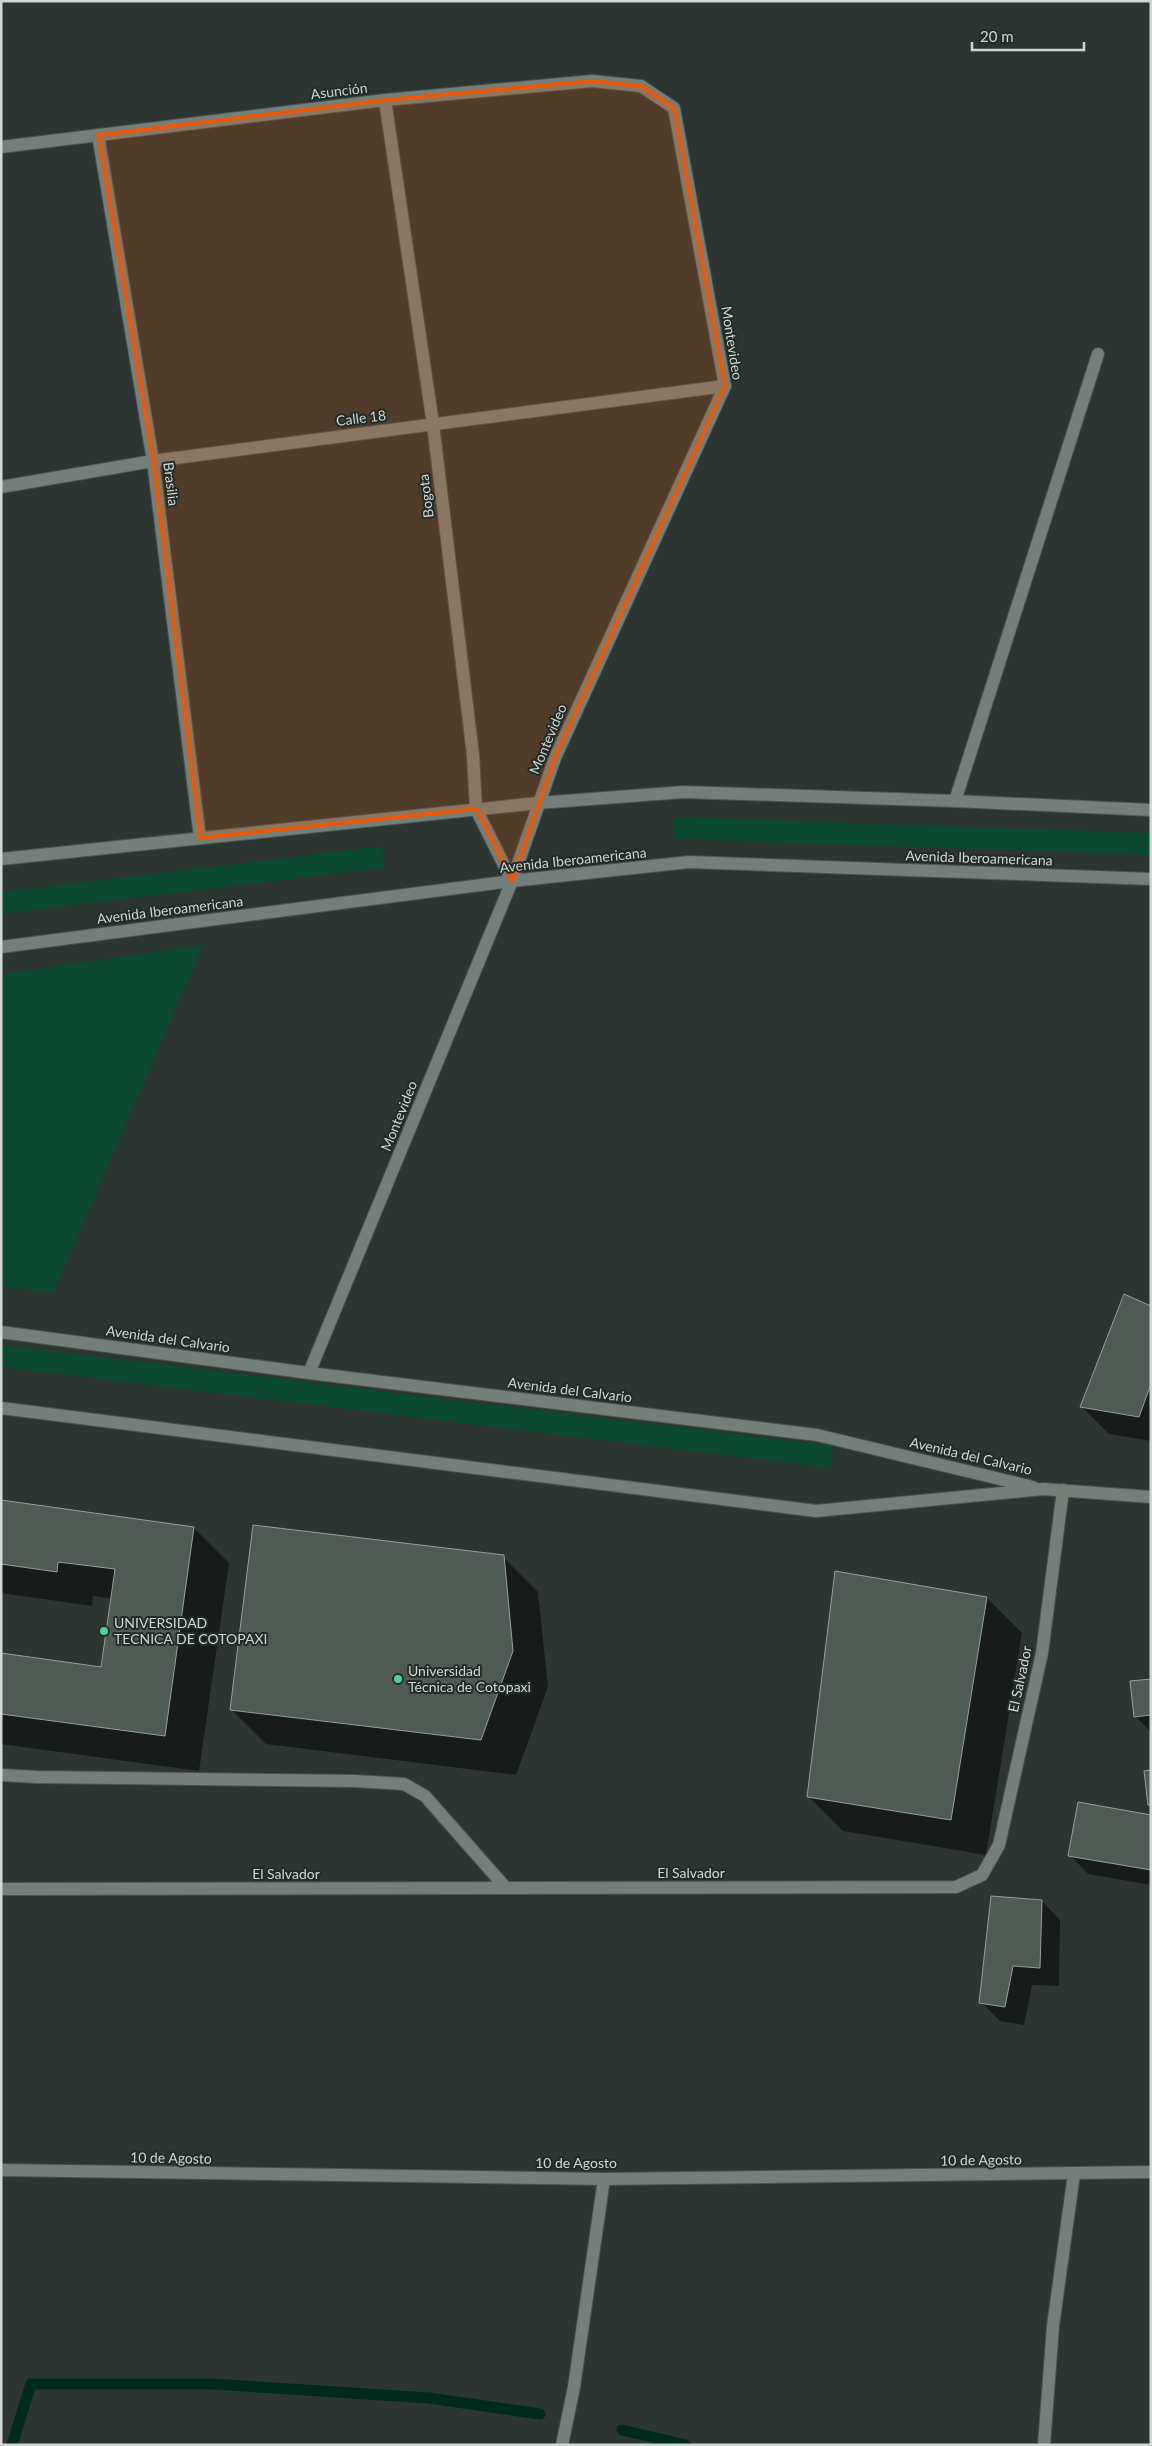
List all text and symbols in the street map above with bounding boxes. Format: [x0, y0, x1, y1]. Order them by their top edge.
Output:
scale bar [972, 20, 1084, 52]
text: 20 m [980, 27, 1014, 45]
street label: Asunción [310, 79, 368, 102]
street label: Montevideo [718, 305, 747, 381]
street label: Calle 18 [335, 406, 387, 429]
street label: Brasilia [160, 461, 183, 507]
street label: Bogota [414, 473, 437, 519]
street label: Montevideo [525, 701, 570, 776]
street label: Avenida Iberoamericana [499, 843, 647, 876]
street label: Avenida Iberoamericana [905, 846, 1053, 869]
street label: Avenida Iberoamericana [96, 892, 244, 927]
street label: Montevideo [377, 1078, 420, 1153]
street label: Avenida del Calvario [105, 1321, 231, 1356]
street label: Avenida del Calvario [507, 1373, 633, 1406]
street label: Avenida del Calvario [908, 1433, 1034, 1478]
place label: UNIVERSIDAD TECNICA DE COTOPAXI [114, 1614, 268, 1647]
marker: UNIVERSIDAD TECNICA DE COTOPAXI [98, 1625, 110, 1637]
street label: El Salvador [1004, 1644, 1035, 1714]
place label: Universidad Técnica de Cotopaxi [408, 1662, 531, 1695]
marker: Universidad Técnica de Cotopaxi [392, 1673, 404, 1685]
street label: El Salvador [657, 1864, 725, 1881]
street label: El Salvador [252, 1865, 320, 1882]
street label: 10 de Agosto [130, 2148, 212, 2167]
street label: 10 de Agosto [940, 2150, 1022, 2169]
street label: 10 de Agosto [535, 2154, 617, 2171]

